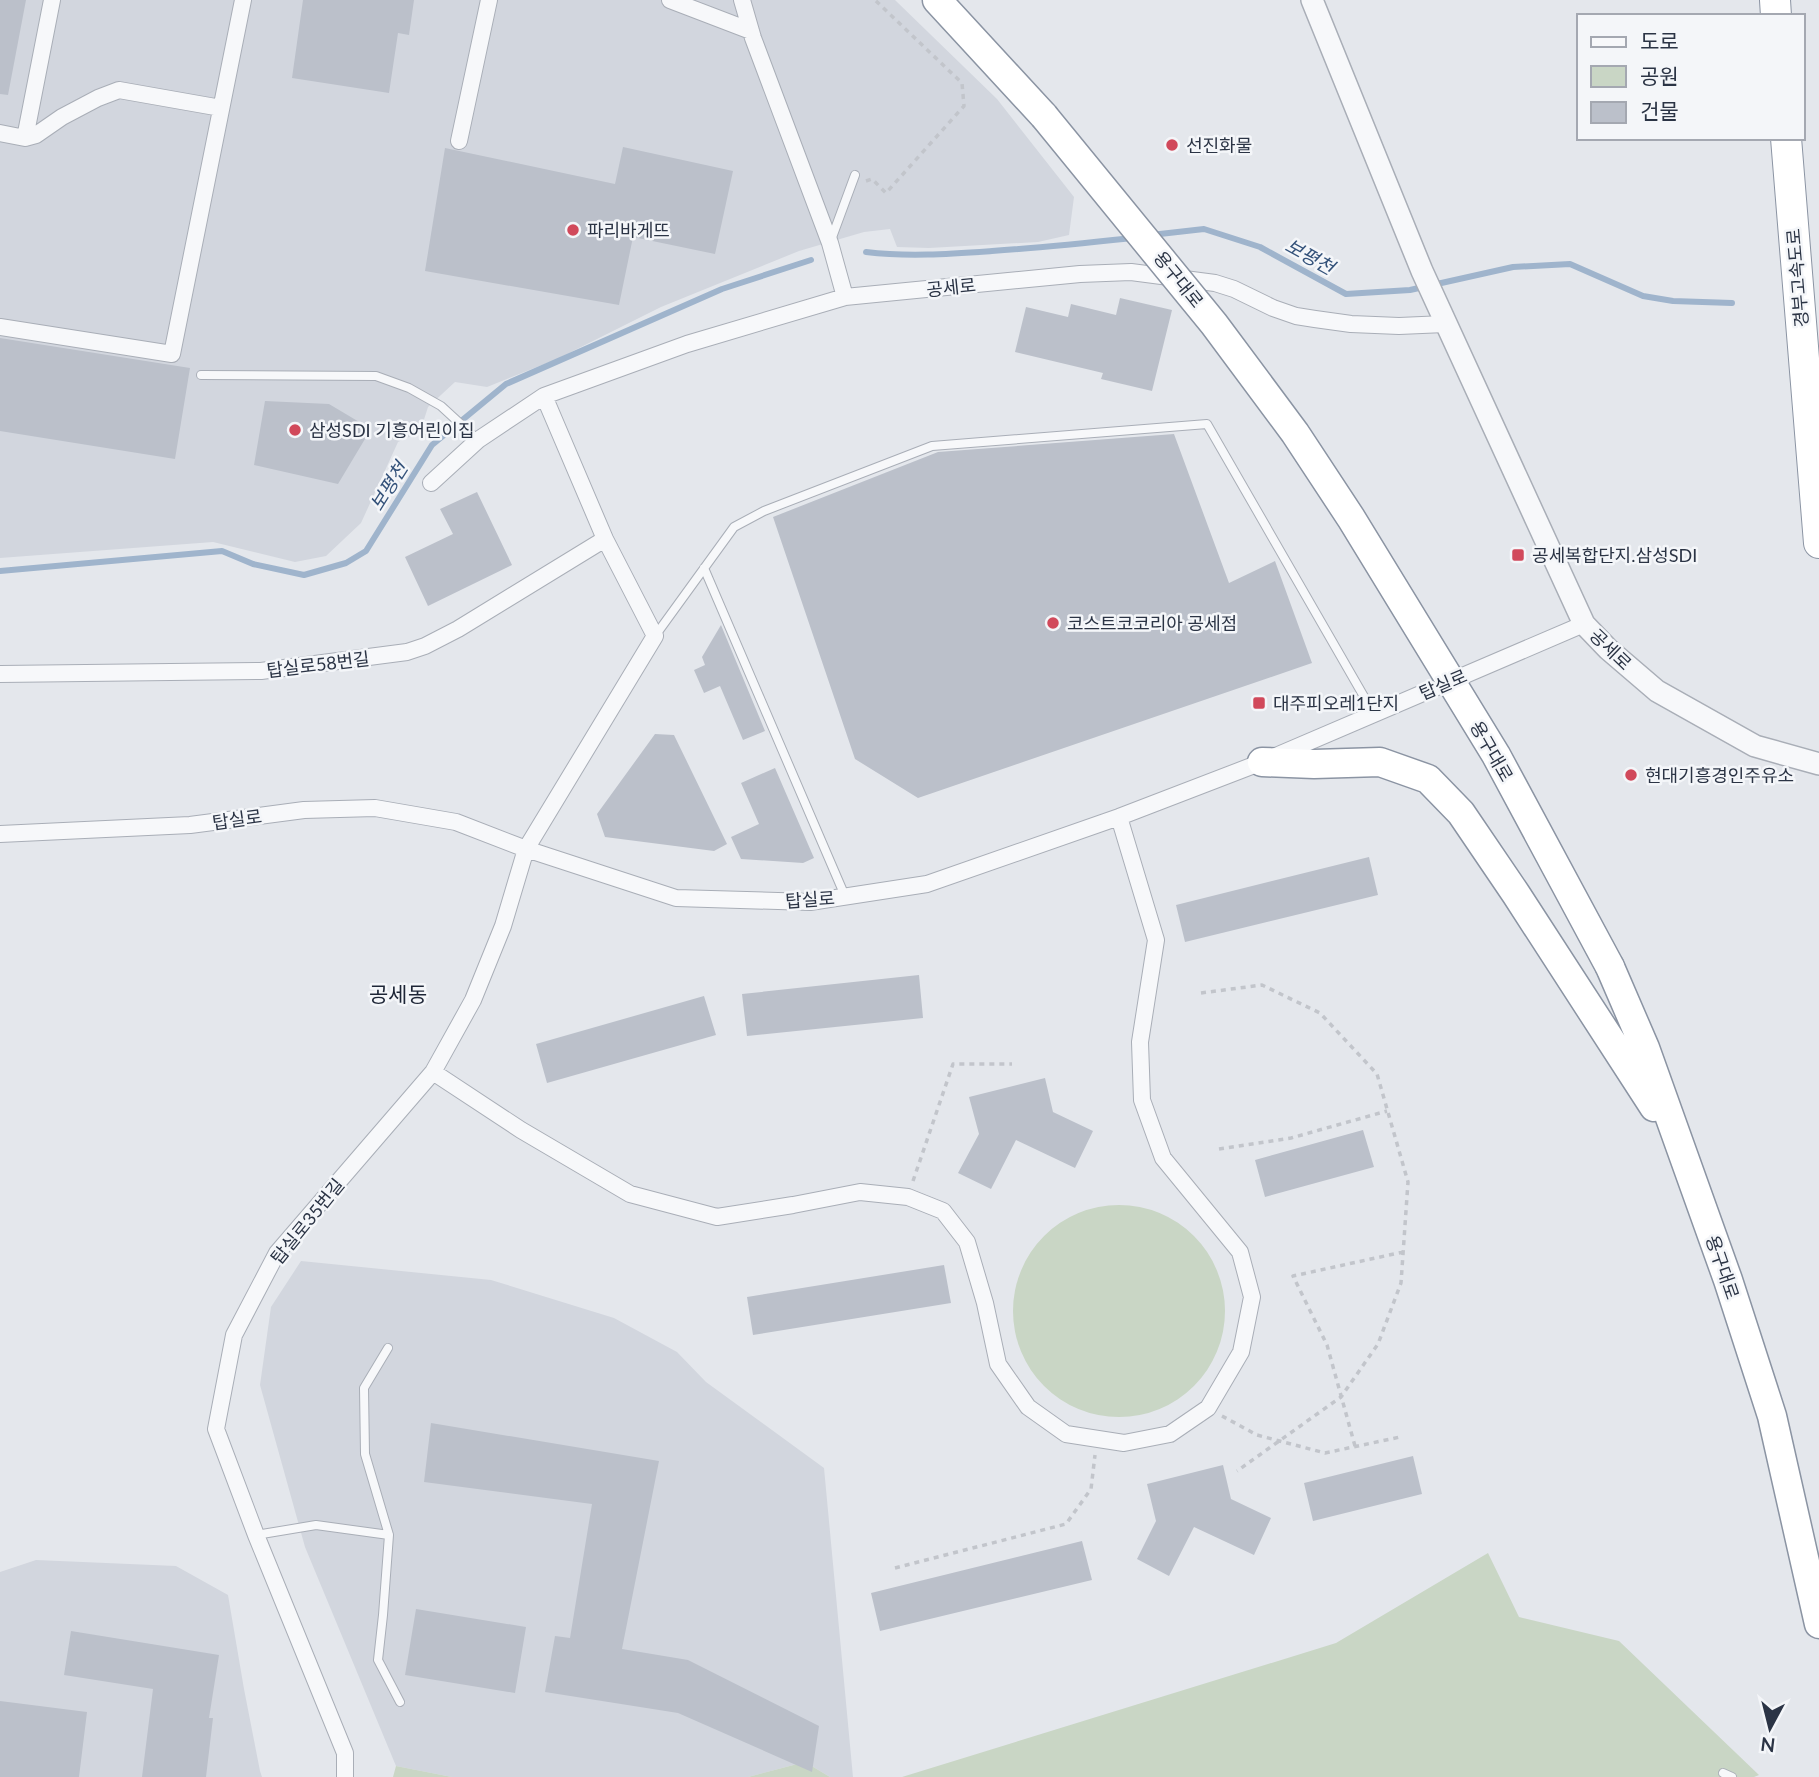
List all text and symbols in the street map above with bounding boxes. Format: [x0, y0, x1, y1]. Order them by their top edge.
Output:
legend [1577, 14, 1805, 140]
text: 도로 [1640, 28, 1679, 53]
text: 공원 [1640, 63, 1679, 88]
text: 건물 [1640, 98, 1679, 123]
place label: 선진화물 [1186, 134, 1252, 156]
marker: 선진화물 [1164, 137, 1180, 153]
place label: 파리바게뜨 [587, 219, 670, 241]
marker: 파리바게뜨 [565, 222, 581, 238]
street label: 경부고속도로 [1782, 228, 1812, 328]
water label: 보평천 [1281, 233, 1340, 280]
street label: 용구대로 [1150, 246, 1208, 312]
street label: 공세로 [925, 273, 977, 301]
place label: 삼성SDI 기흥어린이집 [309, 419, 475, 441]
marker: 삼성SDI 기흥어린이집 [287, 422, 303, 438]
water label: 보평천 [364, 456, 412, 514]
place label: 공세복합단지.삼성SDI [1532, 544, 1697, 566]
marker: 공세복합단지.삼성SDI [1510, 547, 1526, 563]
place label: 코스트코코리아 공세점 [1067, 612, 1237, 634]
marker: 코스트코코리아 공세점 [1045, 615, 1061, 631]
street label: 공세로 [1585, 624, 1637, 674]
street label: 탑실로58번길 [265, 647, 371, 681]
street label: 탑실로 [1416, 664, 1470, 704]
place label: 대주피오레1단지 [1273, 692, 1399, 714]
marker: 대주피오레1단지 [1251, 695, 1267, 711]
street label: 용구대로 [1466, 717, 1518, 785]
place label: 현대기흥경인주유소 [1645, 764, 1794, 786]
marker: 현대기흥경인주유소 [1623, 767, 1639, 783]
street label: 탑실로 [211, 805, 263, 833]
street label: 탑실로 [784, 886, 836, 912]
district label: 공세동 [369, 981, 427, 1006]
street label: 탑실로35번길 [266, 1174, 348, 1268]
street label: 용구대로 [1702, 1232, 1744, 1302]
north arrow [1735, 1693, 1805, 1763]
text: N [1759, 1733, 1777, 1758]

